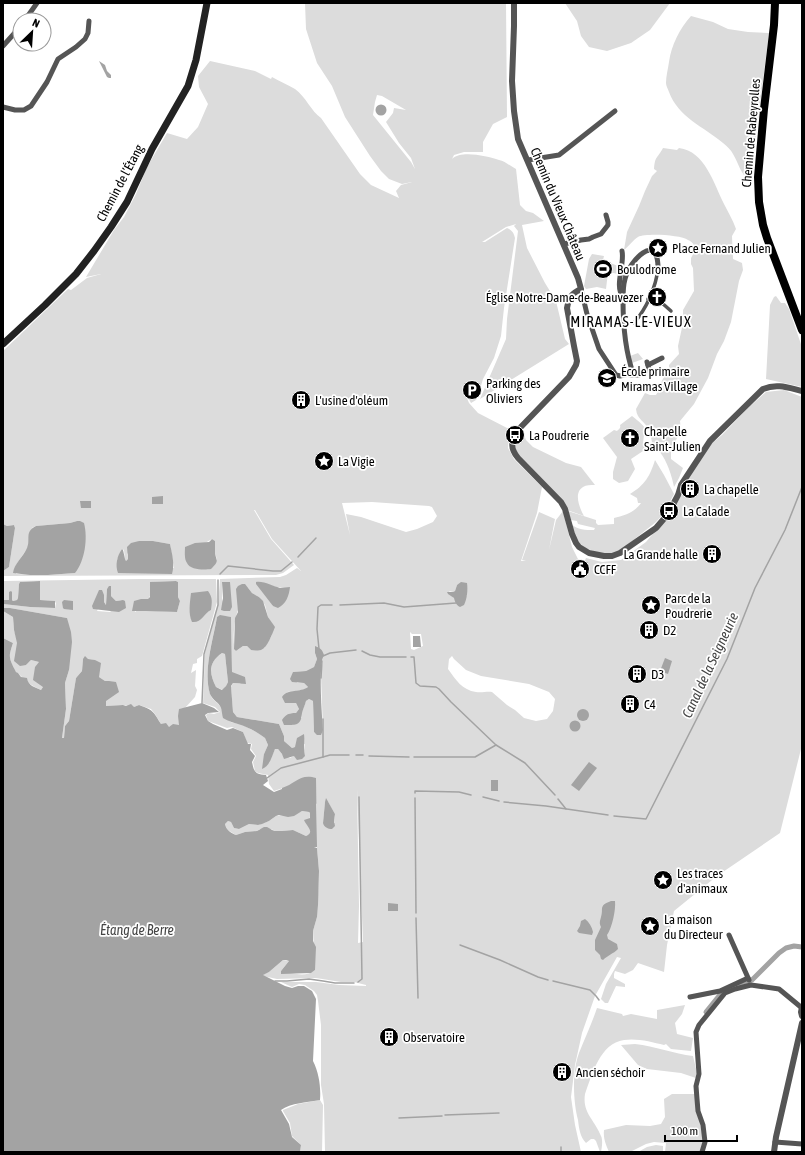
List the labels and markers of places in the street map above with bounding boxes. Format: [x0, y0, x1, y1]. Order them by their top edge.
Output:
place icon: Place Fernand Julien [647, 237, 669, 259]
place label: Place Fernand Julien [672, 241, 771, 256]
sports icon: Boulodrome [592, 258, 614, 280]
place label: Boulodrome [617, 262, 676, 277]
church icon: Église Notre-Dame-de-Beauvezer [646, 286, 668, 308]
place label: Église Notre-Dame-de-Beauvezer [486, 290, 643, 305]
place label: École primaire Miramas Village [621, 364, 698, 394]
school or university icon: École primaire Miramas Village [596, 367, 618, 389]
place label: Parking des Oliviers [486, 376, 541, 406]
parking icon: Parking des Oliviers [461, 379, 483, 401]
building icon: L'usine d'oléum [290, 389, 312, 411]
place label: L'usine d'oléum [315, 393, 388, 408]
bus stop icon: La Poudrerie [504, 424, 526, 446]
place label: Chapelle Saint-Julien [644, 424, 701, 454]
church icon: Chapelle Saint-Julien [619, 427, 641, 449]
place label: La Poudrerie [529, 428, 589, 443]
place icon: La Vigie [313, 450, 335, 472]
place label: La Vigie [338, 454, 375, 469]
building icon: La chapelle [679, 478, 701, 500]
place label: La chapelle [704, 482, 759, 497]
bus stop icon: La Calade [658, 500, 680, 522]
place label: La Calade [683, 504, 729, 519]
building icon: La Grande halle [701, 543, 723, 565]
place label: La Grande halle [623, 547, 698, 562]
public building icon: CCFF [569, 558, 591, 580]
place label: CCFF [594, 562, 617, 577]
place label: Parc de la Poudrerie [665, 591, 712, 621]
place icon: Parc de la Poudrerie [640, 594, 662, 616]
building icon: D2 [638, 619, 660, 641]
place label: D2 [663, 623, 676, 638]
building icon: D3 [626, 663, 648, 685]
place label: D3 [651, 667, 664, 682]
building icon: C4 [619, 693, 641, 715]
place label: C4 [644, 697, 656, 712]
place label: Les traces d'animaux [677, 866, 728, 896]
place icon: Les traces d'animaux [652, 869, 674, 891]
place label: La maison du Directeur [664, 912, 723, 942]
place icon: La maison du Directeur [639, 915, 661, 937]
building icon: Observatoire [378, 1026, 400, 1048]
place label: Observatoire [403, 1030, 465, 1045]
building icon: Ancien séchoir [551, 1061, 573, 1083]
place label: Ancien séchoir [576, 1065, 645, 1080]

